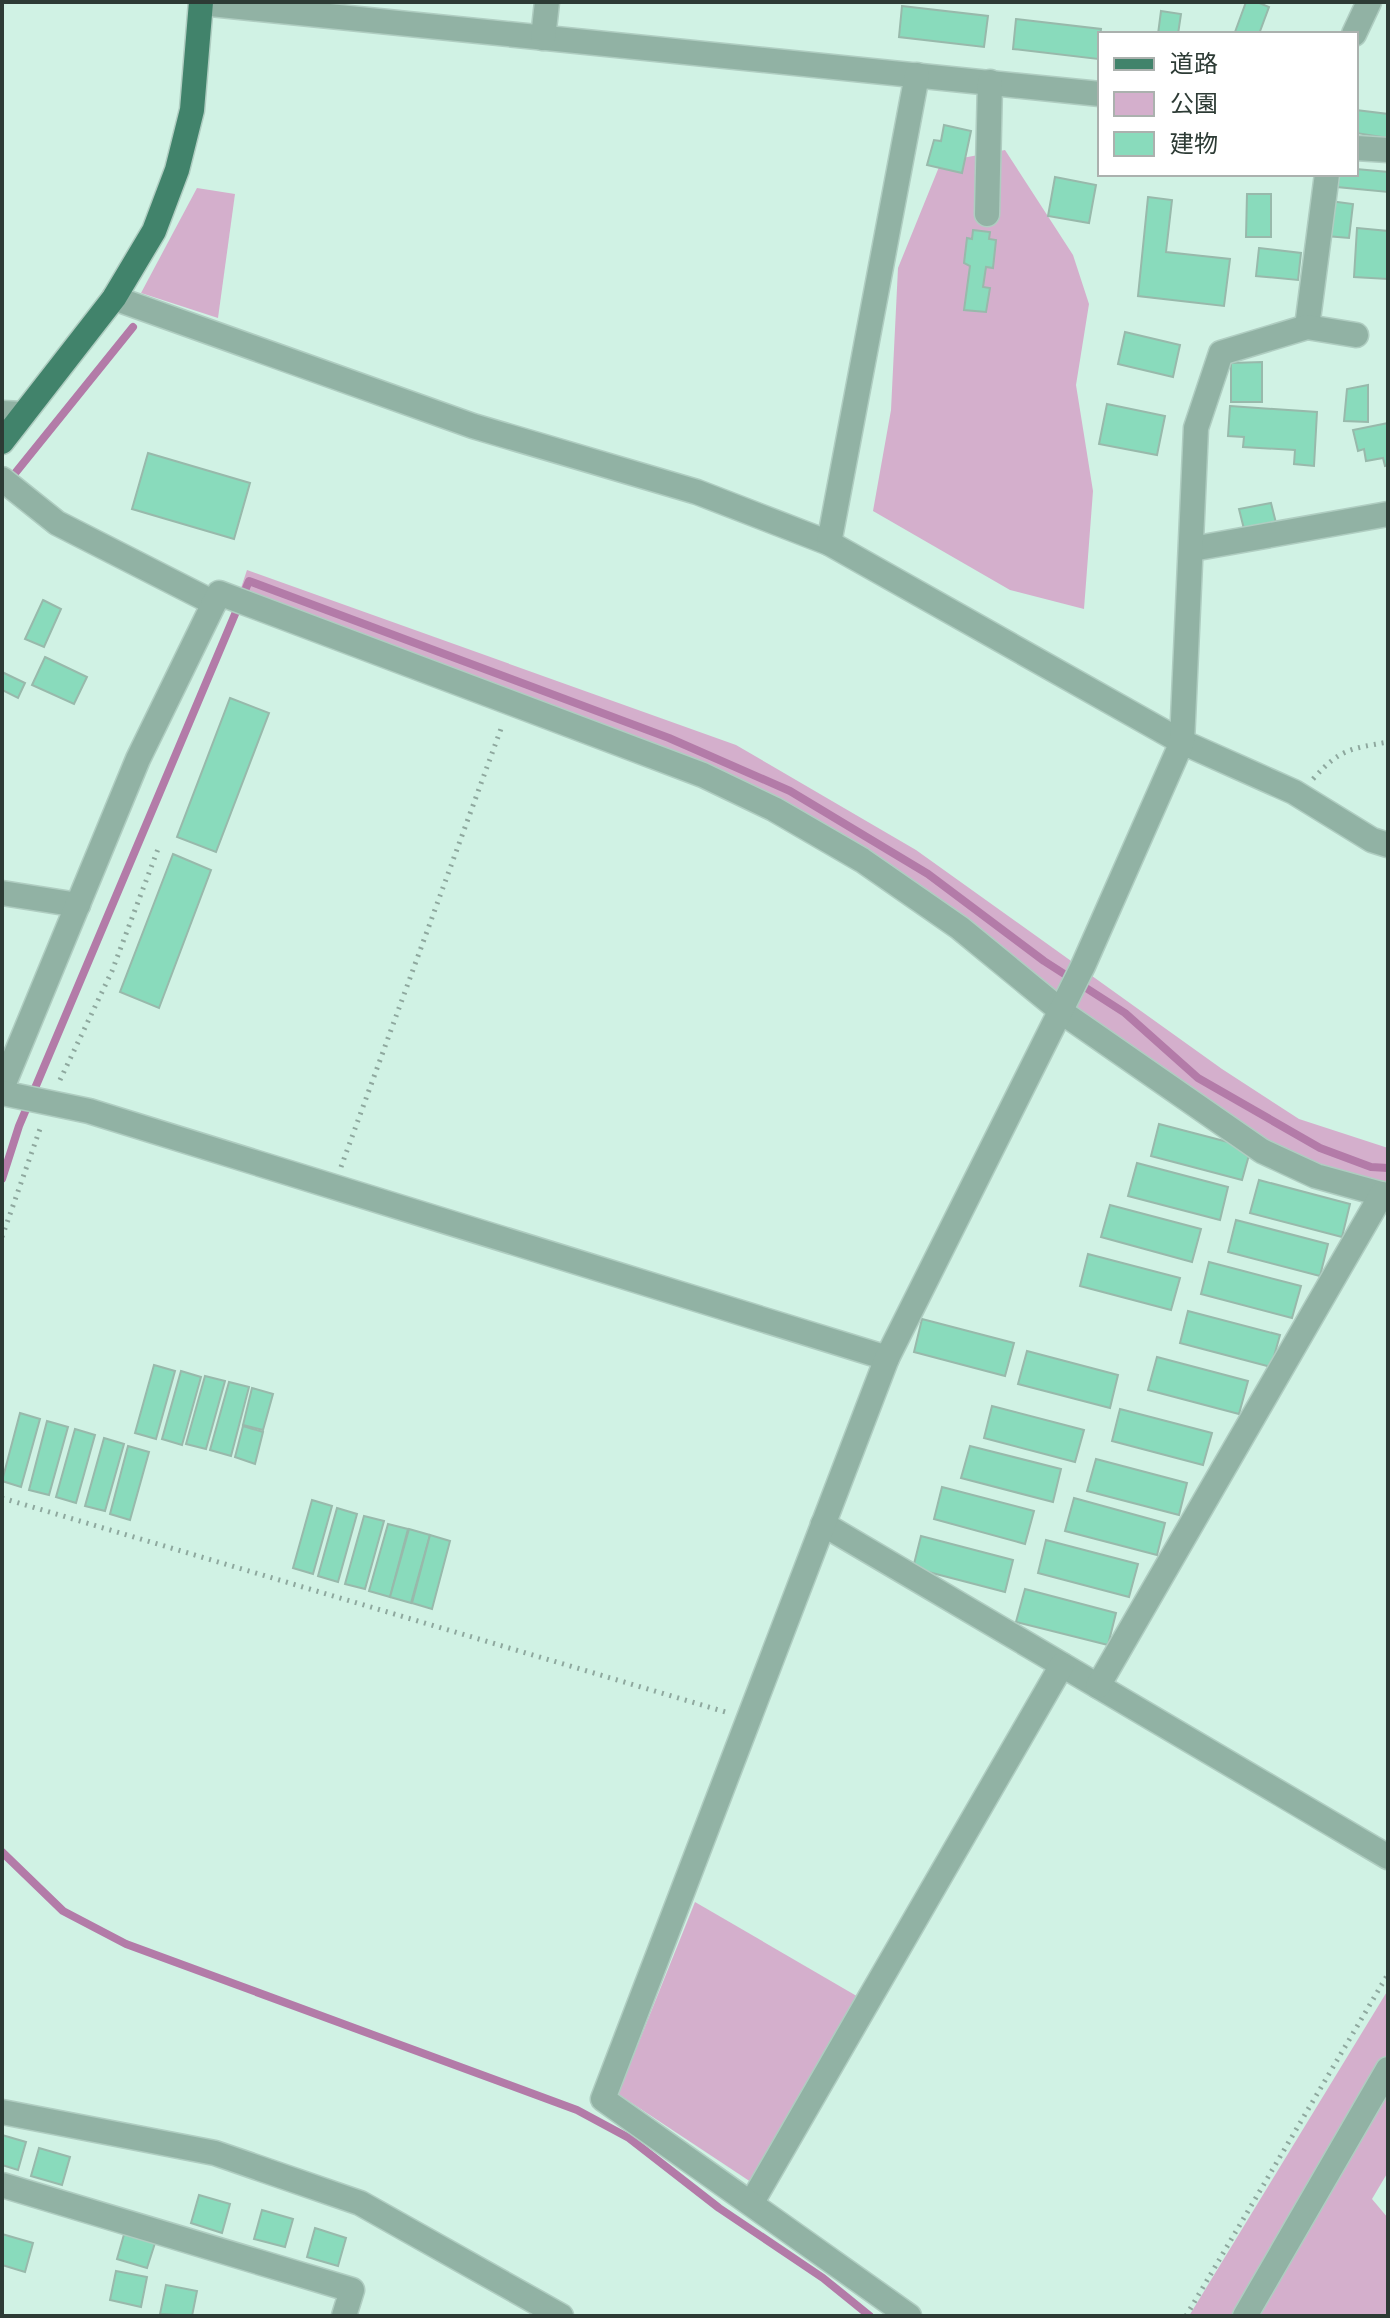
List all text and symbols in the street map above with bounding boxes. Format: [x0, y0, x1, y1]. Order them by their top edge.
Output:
legend [1098, 32, 1358, 176]
text: 道路 [1170, 46, 1218, 79]
text: 公園 [1170, 86, 1218, 119]
text: 建物 [1170, 126, 1218, 159]

